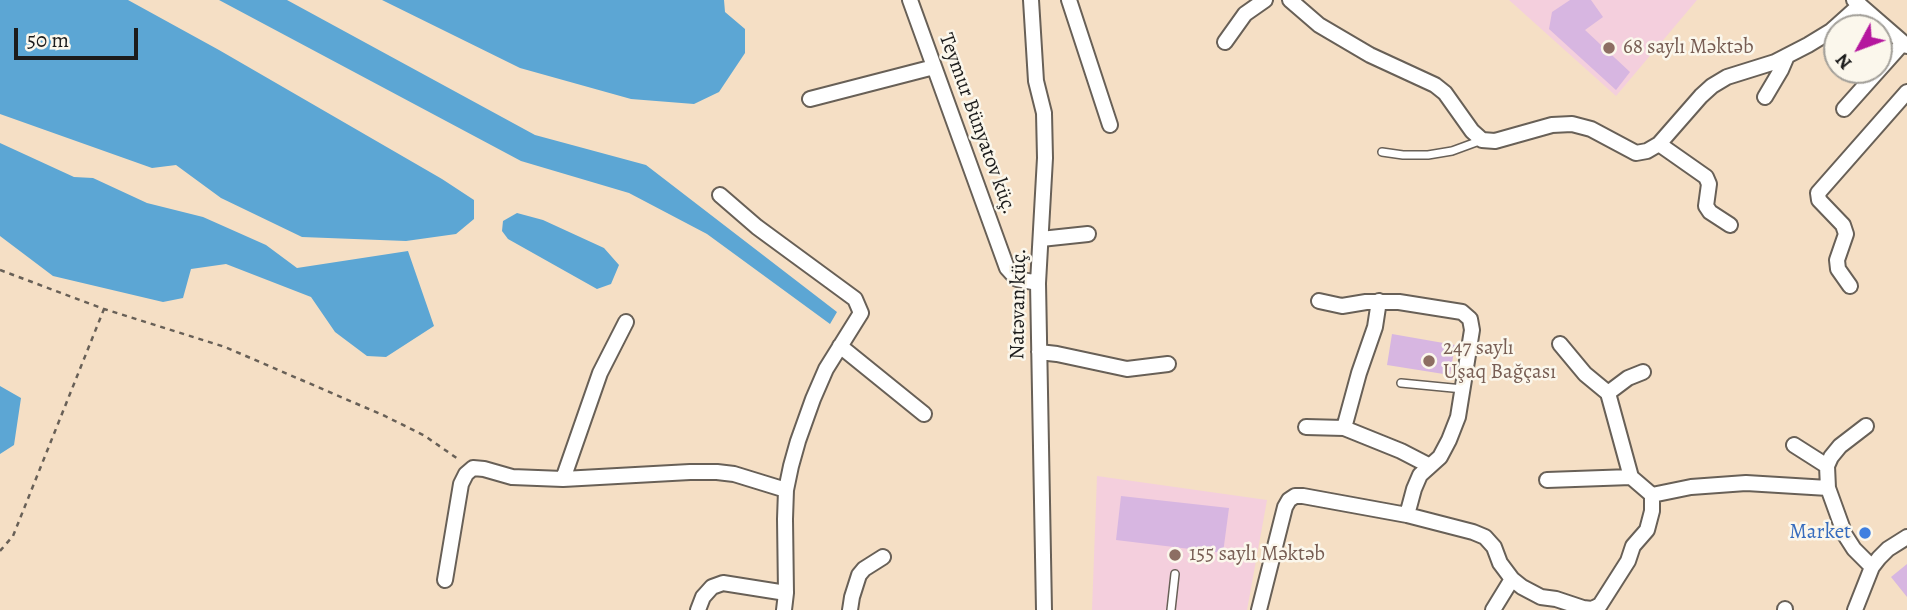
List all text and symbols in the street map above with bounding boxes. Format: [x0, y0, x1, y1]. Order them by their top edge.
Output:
scale bar [18, 14, 142, 58]
north arrow [1823, 14, 1893, 84]
text: 50 m [27, 26, 69, 54]
street label: Teymur Bünyatov küç. [933, 30, 1021, 218]
place label: 68 saylı Məktəb [1623, 35, 1754, 61]
marker: 68 saylı Məktəb [1601, 40, 1617, 56]
text: N [1829, 48, 1858, 75]
street label: Natəvan küç. [1005, 248, 1033, 360]
place label: 247 saylı Uşaq Bağçası [1443, 336, 1556, 386]
marker: 247 saylı Uşaq Bağçası [1421, 353, 1437, 369]
place label: Market [1789, 520, 1851, 546]
marker: Market [1857, 525, 1873, 541]
place label: 155 saylı Məktəb [1189, 542, 1325, 568]
marker: 155 saylı Məktəb [1167, 547, 1183, 563]

